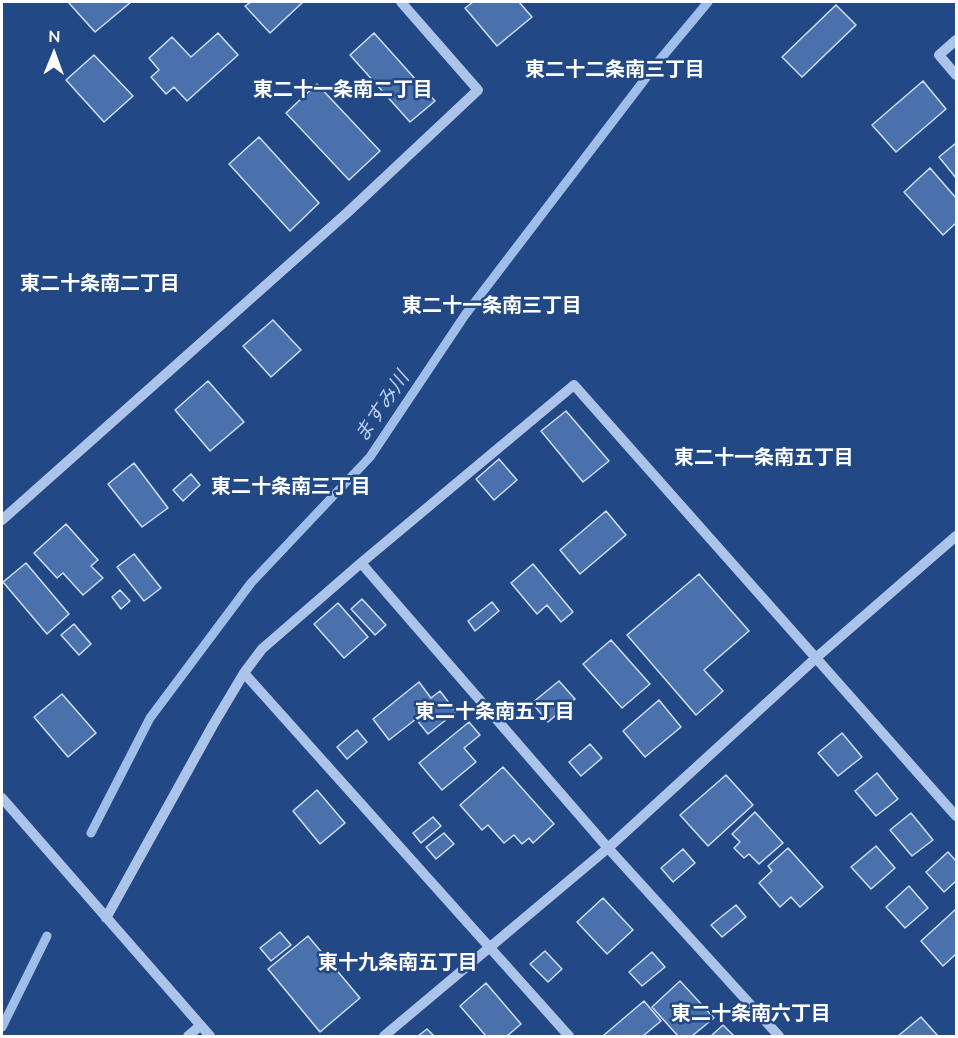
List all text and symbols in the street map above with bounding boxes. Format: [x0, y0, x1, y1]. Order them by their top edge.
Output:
north arrow [24, 24, 84, 84]
text: N [48, 26, 61, 46]
district label: 東二十二条南三丁目 [525, 58, 705, 82]
district label: 東二十一条南二丁目 [253, 78, 433, 102]
district label: 東二十条南二丁目 [20, 272, 180, 296]
district label: 東二十一条南三丁目 [402, 294, 582, 318]
water label: ますみ川 [350, 367, 414, 447]
district label: 東二十一条南五丁目 [674, 446, 854, 470]
district label: 東二十条南三丁目 [211, 475, 371, 499]
district label: 東二十条南五丁目 [415, 700, 575, 724]
district label: 東十九条南五丁目 [318, 951, 478, 975]
district label: 東二十条南六丁目 [671, 1002, 831, 1026]

